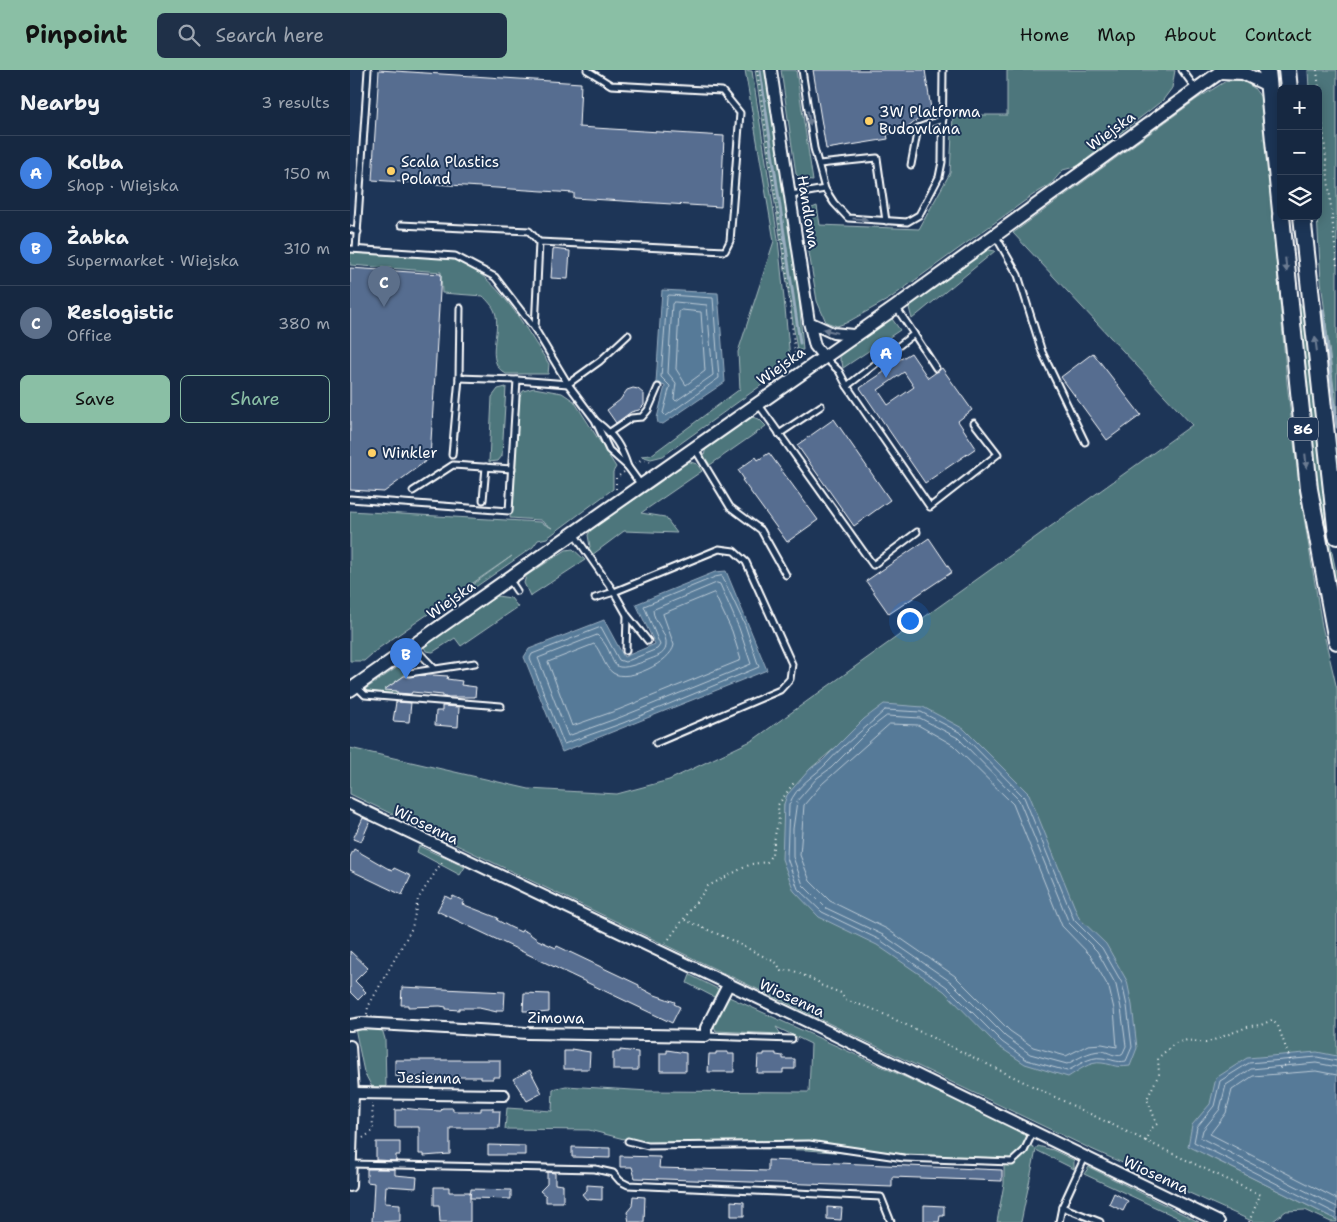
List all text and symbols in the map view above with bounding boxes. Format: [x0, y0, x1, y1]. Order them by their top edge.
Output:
search box [157, 13, 507, 58]
text: Pinpoint [25, 19, 127, 51]
icon: search [175, 21, 203, 49]
text: Search here [215, 23, 324, 48]
text: Home [1020, 23, 1069, 47]
text: Map [1097, 23, 1136, 47]
text: About [1164, 23, 1217, 47]
text: Contact [1245, 23, 1312, 47]
map controls [1277, 85, 1322, 220]
button: + [1277, 85, 1322, 130]
text: Nearby [20, 89, 100, 117]
text: 3 results [261, 92, 330, 113]
place label: 3W Platforma Budowlana [879, 102, 981, 139]
street label: Wiejska [1083, 106, 1140, 155]
one-way arrow [806, 110, 814, 126]
marker: 3W Platforma Budowlana [863, 115, 875, 127]
button: − [1277, 130, 1322, 175]
text: Kolba [67, 150, 123, 175]
place label: Scala Plastics Poland [401, 152, 499, 189]
text: A [30, 163, 42, 184]
text: 150 m [283, 163, 330, 184]
marker: Scala Plastics Poland [385, 165, 397, 177]
street label: Handlowa [792, 174, 824, 251]
text: Shop · Wiejska [67, 175, 179, 196]
button: layers [1277, 175, 1322, 220]
one-way arrow [852, 215, 868, 223]
text: Żabka [67, 225, 129, 250]
text: B [31, 238, 41, 259]
text: 310 m [283, 238, 330, 259]
text: Supermarket · Wiejska [67, 250, 239, 271]
one-way arrow [1282, 257, 1290, 273]
pin: C [368, 266, 400, 307]
text: Reslogistic [67, 300, 174, 325]
text: C [31, 313, 41, 334]
text: 380 m [278, 313, 330, 334]
text: Office [67, 325, 112, 346]
one-way arrow [823, 327, 838, 335]
one-way arrow [1312, 336, 1320, 352]
pin: A [870, 337, 902, 378]
street label: Wiejska [753, 342, 810, 390]
button: Save [20, 375, 170, 423]
button: Share [180, 375, 330, 423]
road number: 86 [1288, 418, 1318, 440]
place label: Winkler [382, 443, 438, 463]
marker: Winkler [366, 447, 378, 459]
one-way arrow [1302, 454, 1310, 470]
street label: Wiejska [423, 576, 480, 624]
your location [897, 608, 923, 634]
pin: B [390, 638, 422, 679]
street label: Wiosenna [390, 801, 463, 850]
street label: Wiosenna [756, 974, 829, 1022]
street label: Zimowa [527, 1008, 585, 1029]
street label: Jesienna [397, 1067, 462, 1089]
street label: Wiosenna [1120, 1151, 1193, 1199]

